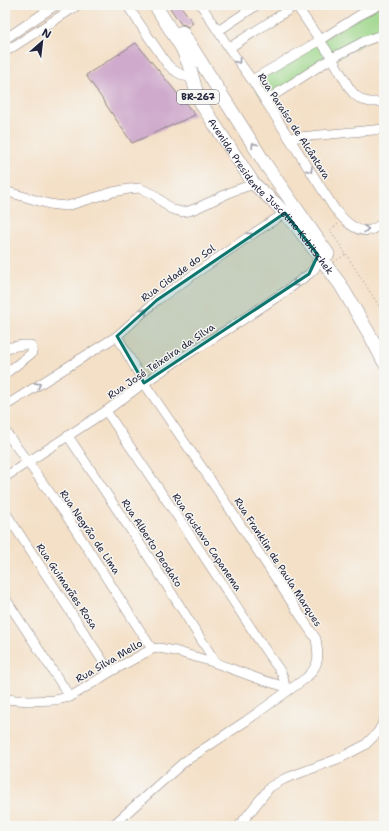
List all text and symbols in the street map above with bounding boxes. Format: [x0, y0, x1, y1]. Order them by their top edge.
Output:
north arrow [22, 22, 62, 62]
text: N [39, 25, 54, 42]
one-way arrow [233, 57, 241, 64]
street label: Rua Paraíso de Alcântara [255, 71, 334, 182]
road number: BR-267 [177, 90, 219, 104]
street label: Avenida Presidente Juscelino Kubitschek [206, 115, 337, 277]
one-way arrow [251, 142, 259, 149]
one-way arrow [305, 166, 312, 173]
one-way arrow [363, 225, 369, 234]
one-way arrow [246, 232, 253, 240]
street label: Rua Cidade do Sol [138, 242, 218, 304]
one-way arrow [293, 279, 300, 286]
one-way arrow [140, 309, 147, 316]
street label: Rua José Teixeira da Silva [105, 320, 218, 402]
one-way arrow [34, 382, 41, 390]
street label: Rua Negrão de Lima [57, 487, 123, 577]
street label: Rua Gustavo Capanema [169, 491, 245, 594]
street label: Rua Franklin de Paula Marques [231, 495, 325, 629]
street label: Rua Alberto Deodato [119, 497, 185, 589]
street label: Rua Guimarães Rosa [34, 541, 101, 632]
street label: Rua Silva Mello [73, 637, 145, 685]

